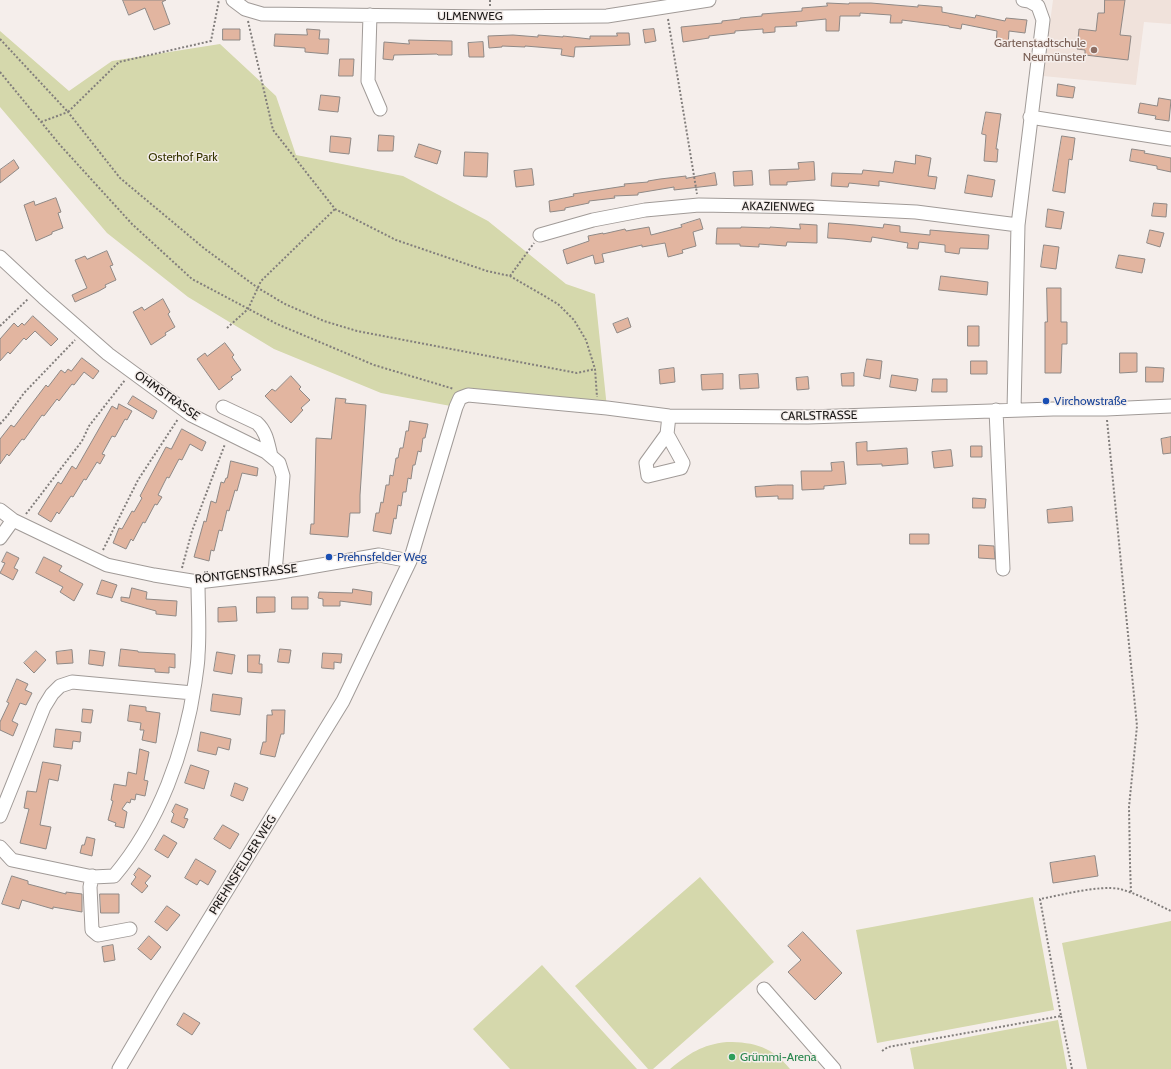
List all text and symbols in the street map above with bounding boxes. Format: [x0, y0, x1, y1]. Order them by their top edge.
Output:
street label: ULMENWEG [437, 9, 503, 23]
place label: Gartenstadtschule Neumünster [994, 36, 1086, 64]
marker: Gartenstadtschule Neumünster [1089, 45, 1099, 55]
park label: Osterhof Park [148, 150, 218, 164]
street label: AKAZIENWEG [742, 199, 814, 215]
street label: OHMSTRASSE [132, 368, 202, 424]
place label: Virchowstraße [1054, 394, 1127, 408]
marker: Virchowstraße [1041, 396, 1051, 406]
street label: CARLSTRASSE [781, 408, 857, 424]
place label: Prehnsfelder Weg [337, 550, 427, 564]
marker: Prehnsfelder Weg [324, 552, 334, 562]
street label: RÖNTGENSTRASSE [194, 561, 298, 587]
street label: PREHNSFELDER WEG [206, 812, 280, 918]
place label: Grümmi-Arena [740, 1050, 816, 1064]
marker: Grümmi-Arena [727, 1052, 737, 1062]

